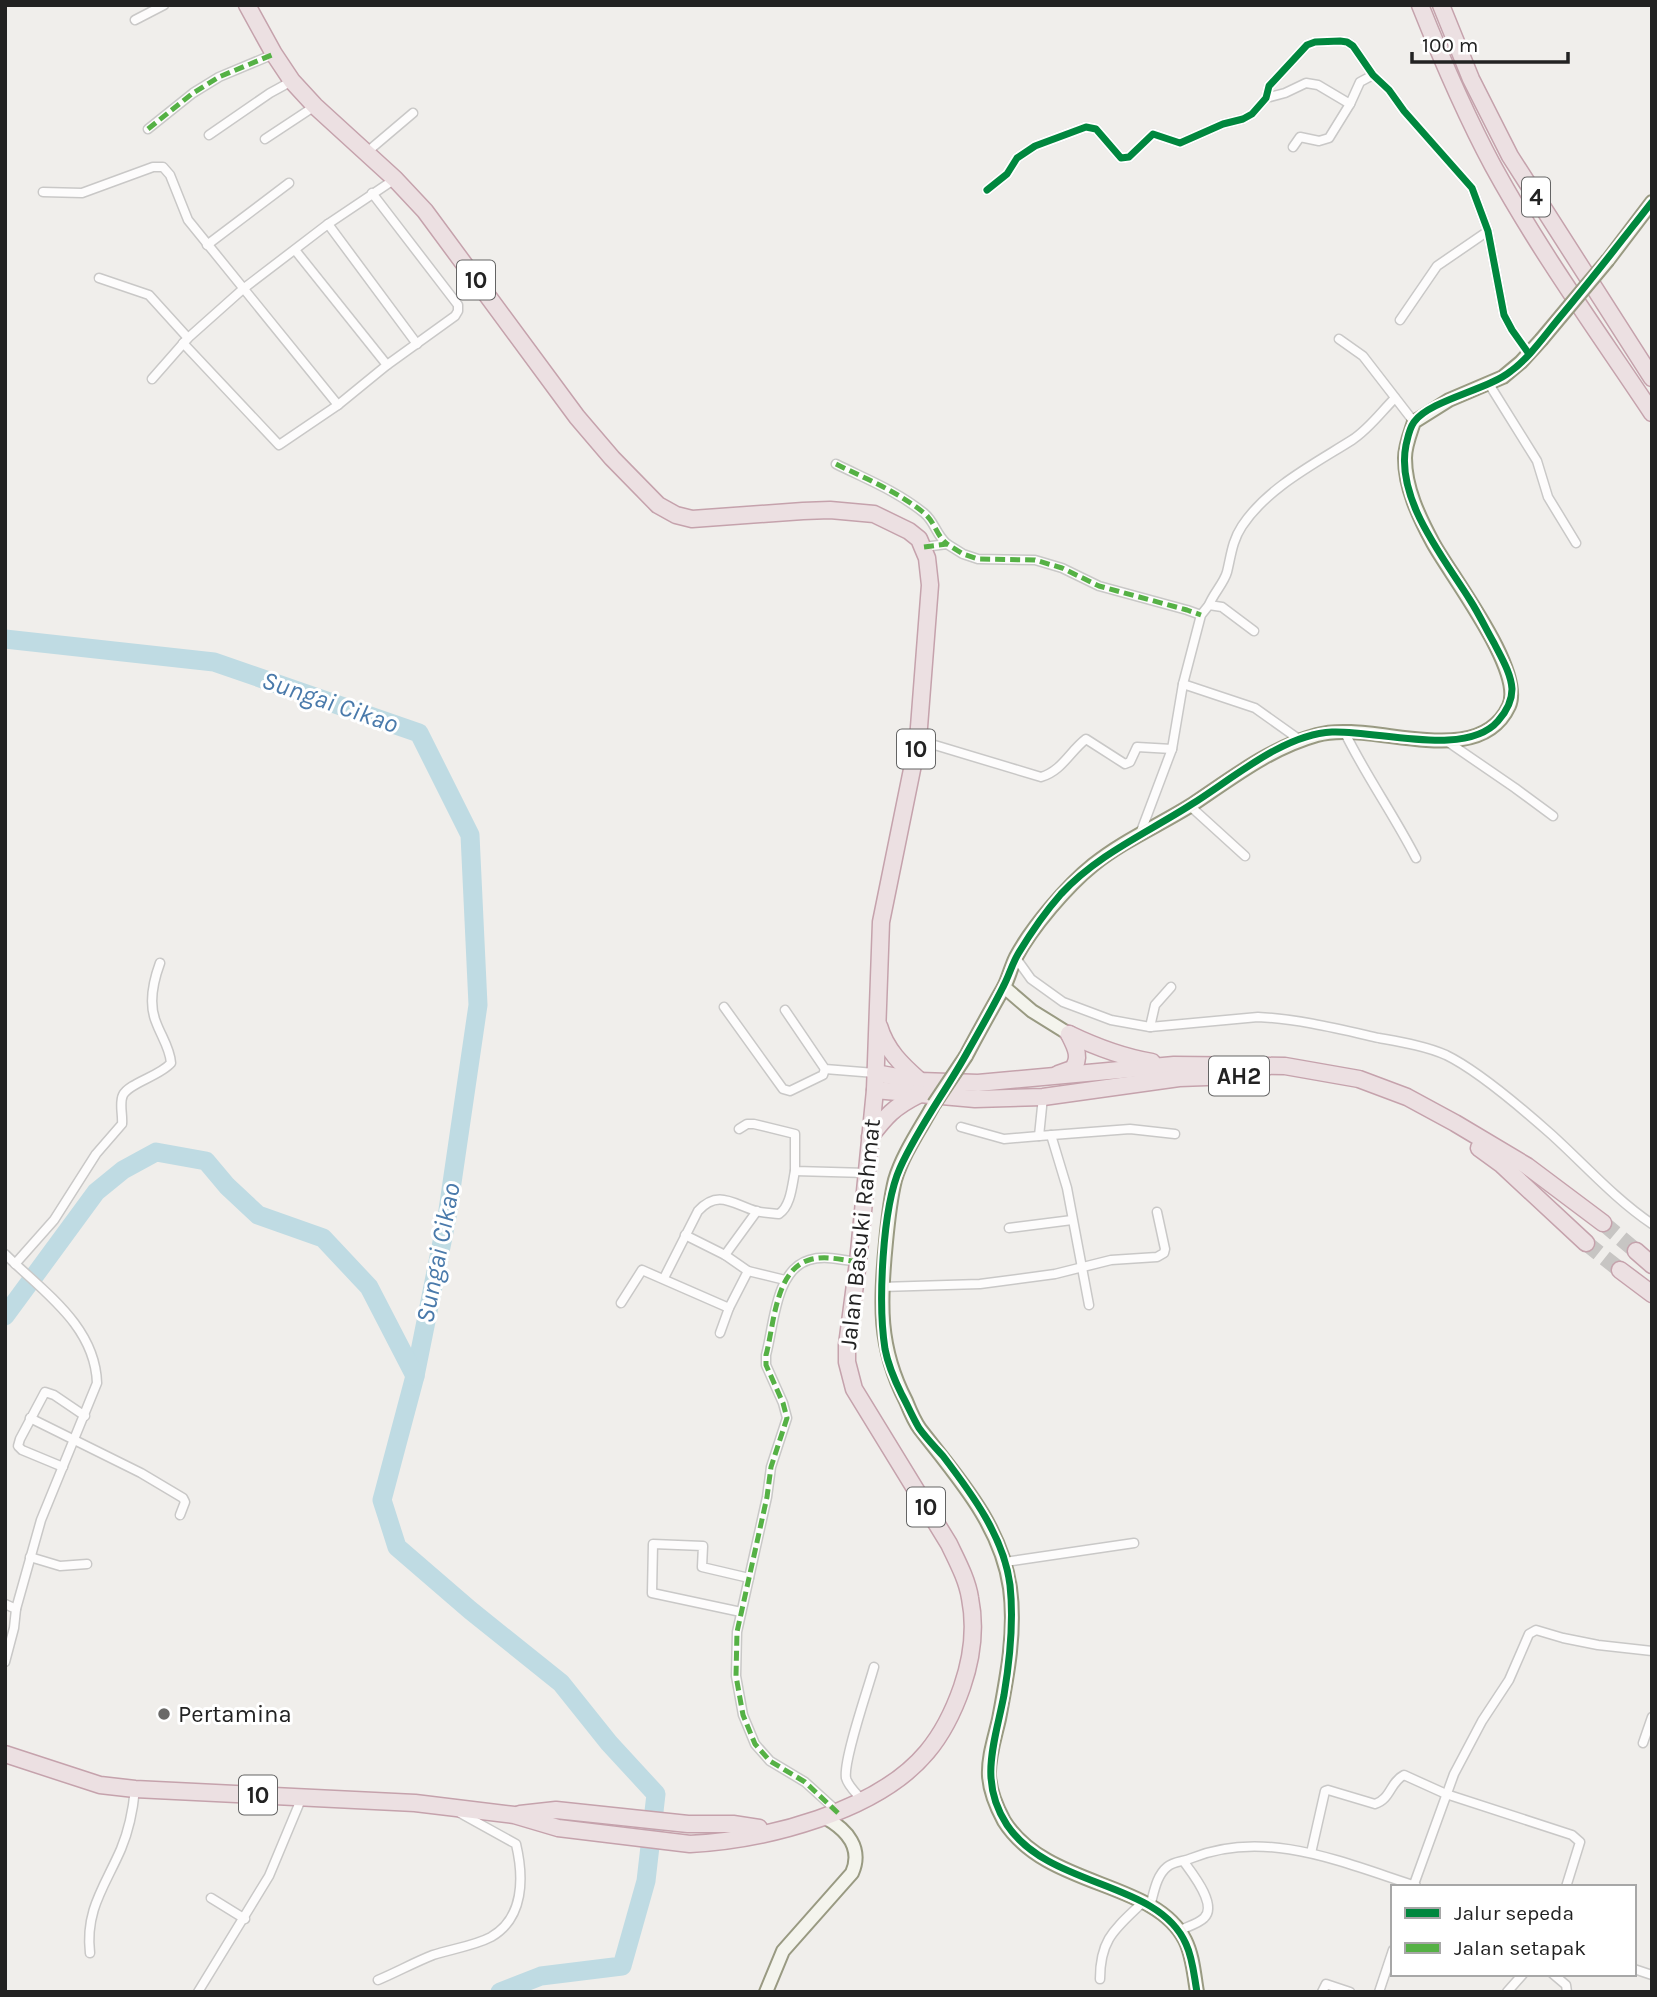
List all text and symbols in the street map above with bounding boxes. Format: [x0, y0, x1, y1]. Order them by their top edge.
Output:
scale bar [1412, 21, 1568, 65]
text: 100 m [1422, 33, 1479, 57]
road number: 4 [1522, 178, 1550, 216]
road number: 10 [457, 260, 495, 300]
water label: Sungai Cikao [258, 664, 402, 740]
road number: 10 [897, 730, 935, 768]
road number: AH2 [1209, 1056, 1269, 1096]
street label: Jalan Basuki Rahmat [834, 1117, 886, 1351]
water label: Sungai Cikao [409, 1180, 467, 1326]
road number: 10 [907, 1488, 945, 1526]
place label: Pertamina [178, 1700, 292, 1728]
marker: Pertamina [156, 1706, 172, 1722]
road number: 10 [239, 1776, 277, 1814]
legend [1391, 1885, 1636, 1976]
text: Jalur sepeda [1454, 1901, 1574, 1925]
text: Jalan setapak [1454, 1936, 1586, 1960]

